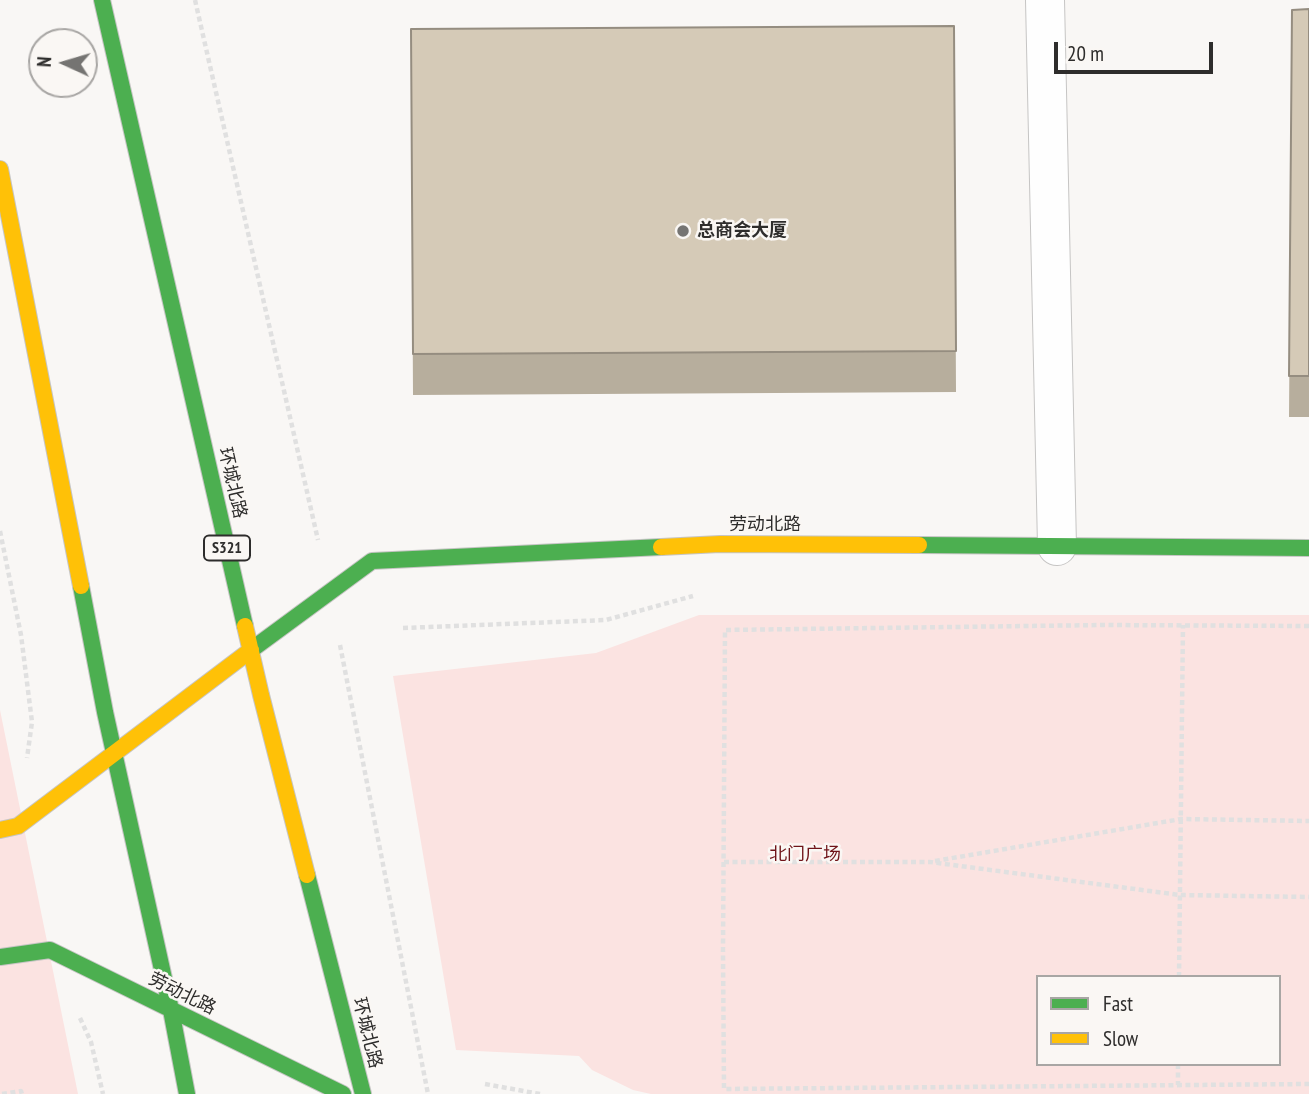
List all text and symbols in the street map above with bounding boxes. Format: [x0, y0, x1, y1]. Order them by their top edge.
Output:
north arrow [28, 28, 98, 98]
scale bar [1057, 28, 1216, 72]
text: 20 m [1067, 40, 1104, 67]
text: N [32, 56, 56, 68]
place label: 总商会大厦 [697, 220, 787, 242]
marker: 总商会大厦 [675, 223, 691, 239]
street label: 环城北路 [213, 445, 251, 521]
street label: 劳动北路 [729, 514, 801, 536]
road number: S321 [204, 536, 250, 561]
park label: 北门广场 [769, 844, 841, 866]
street label: 劳动北路 [145, 969, 219, 1019]
legend [1036, 975, 1281, 1066]
text: Fast [1103, 990, 1133, 1017]
street label: 环城北路 [348, 995, 386, 1071]
text: Slow [1103, 1025, 1138, 1052]

